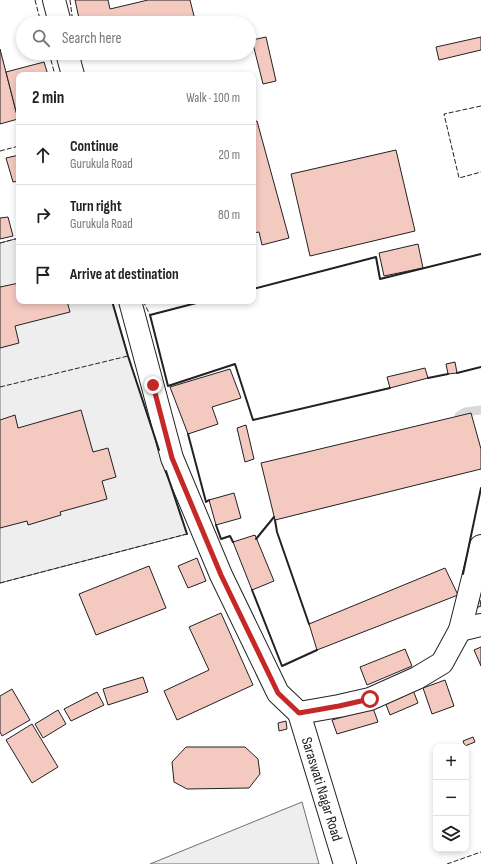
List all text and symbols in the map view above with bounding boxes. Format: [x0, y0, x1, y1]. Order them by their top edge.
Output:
search box [16, 16, 256, 60]
icon: search [30, 27, 52, 49]
text: Search here [62, 29, 122, 48]
text: 2 min [32, 88, 64, 108]
text: Walk · 100 m [186, 90, 240, 106]
text: Continue [70, 137, 119, 156]
icon: ahead [32, 144, 54, 166]
text: 20 m [218, 147, 240, 163]
text: Gurukula Road [70, 156, 133, 172]
text: Turn right [70, 197, 122, 216]
icon: right [32, 204, 54, 226]
text: 80 m [218, 207, 240, 223]
text: Gurukula Road [70, 216, 133, 232]
icon: arrive [32, 264, 54, 286]
text: Arrive at destination [70, 265, 179, 284]
route end [144, 376, 162, 394]
route start [361, 690, 379, 708]
street label: Saraswati Nagar Road [297, 735, 346, 843]
map controls [433, 744, 469, 852]
button: + [433, 744, 469, 780]
button: − [433, 780, 469, 816]
button: layers [433, 816, 469, 852]

